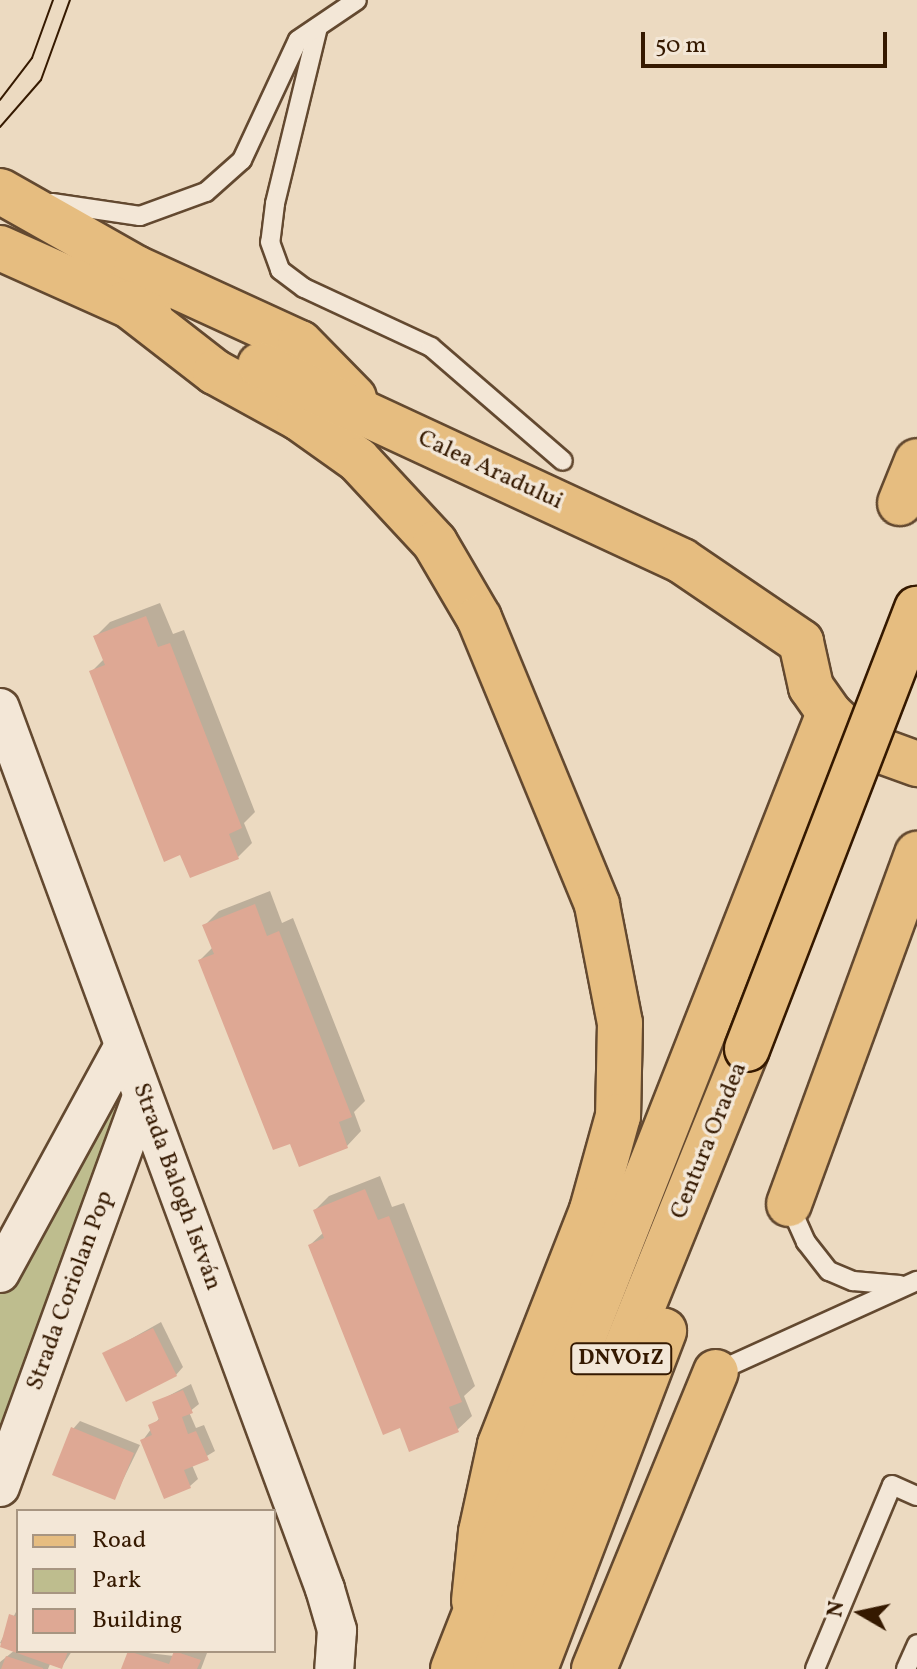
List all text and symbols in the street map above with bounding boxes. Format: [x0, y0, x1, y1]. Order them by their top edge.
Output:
scale bar [645, 16, 891, 66]
text: 50 m [655, 29, 707, 63]
street label: Calea Aradului [413, 425, 567, 517]
street label: Centura Oradea [665, 1058, 755, 1224]
street label: Strada Balogh István [125, 1079, 227, 1295]
street label: Strada Coriolan Pop [21, 1187, 121, 1395]
road number: DNVO1Z [569, 1341, 673, 1377]
legend [16, 1509, 276, 1653]
text: Road [92, 1524, 146, 1558]
text: Park [92, 1564, 141, 1598]
north arrow [821, 1573, 901, 1653]
text: N [820, 1599, 853, 1619]
text: Building [92, 1604, 182, 1638]

